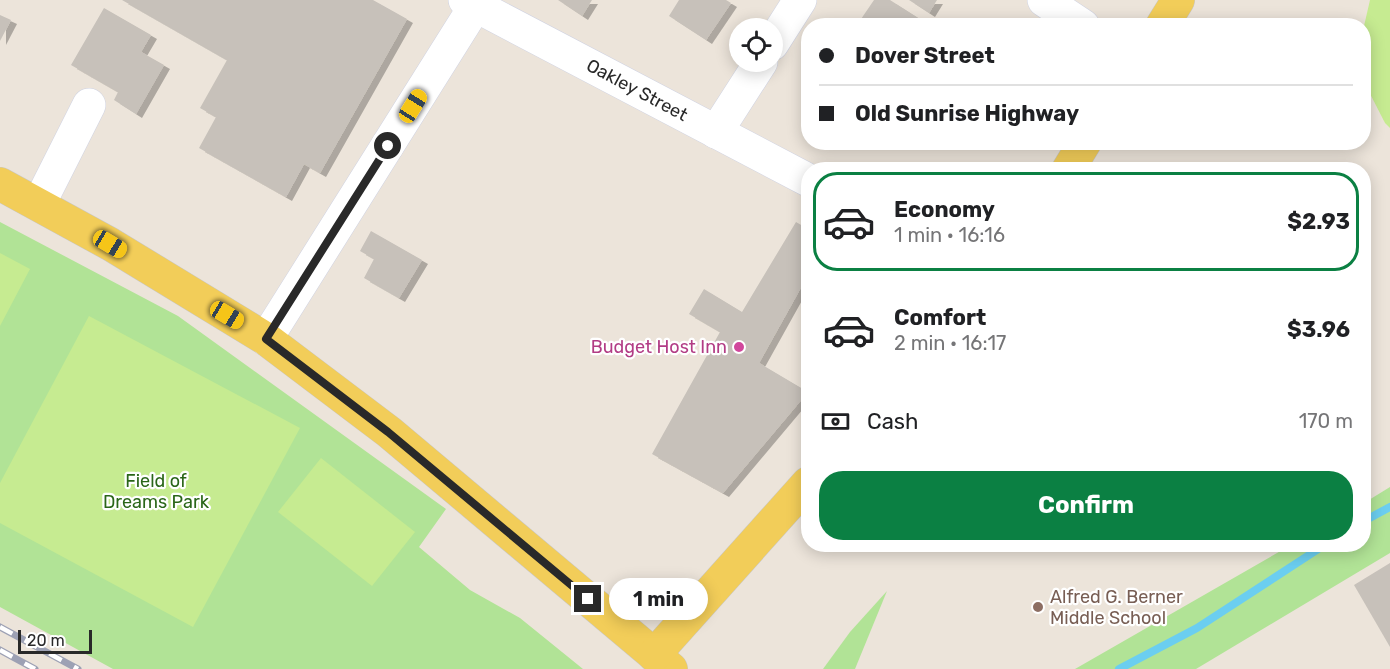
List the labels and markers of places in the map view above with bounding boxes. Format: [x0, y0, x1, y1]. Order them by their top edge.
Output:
place label: Budget Host Inn [591, 336, 727, 358]
marker: Budget Host Inn [732, 340, 746, 354]
place label: Alfred G. Berner Middle School [1050, 586, 1183, 629]
marker: Alfred G. Berner Middle School [1031, 600, 1045, 614]

